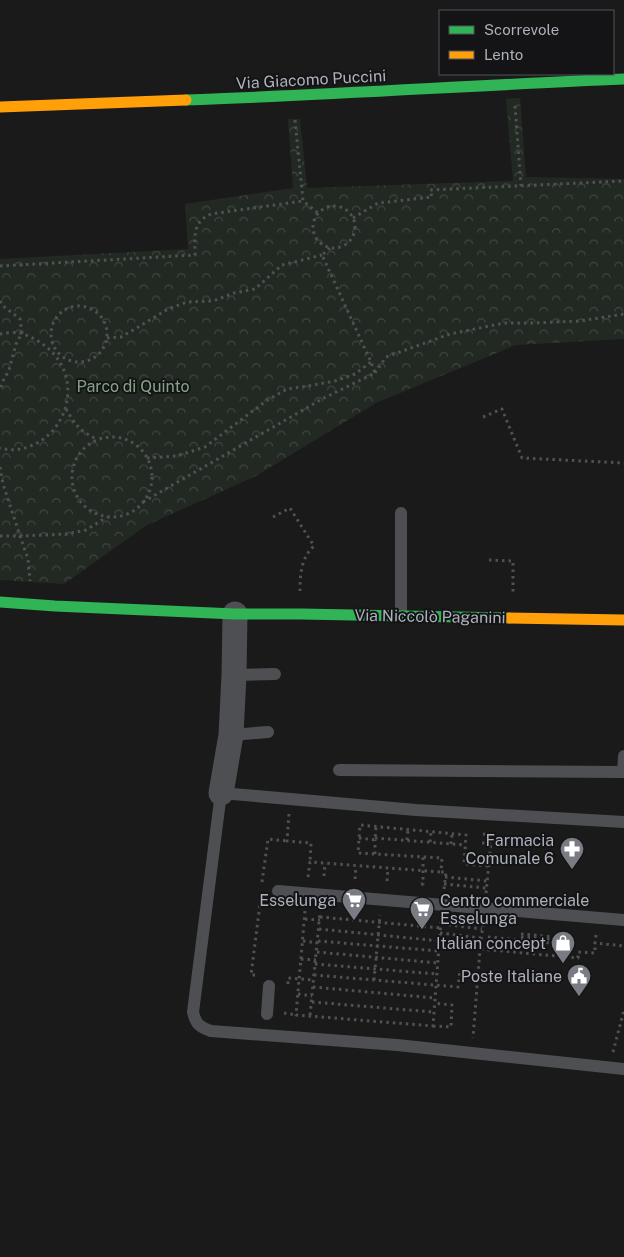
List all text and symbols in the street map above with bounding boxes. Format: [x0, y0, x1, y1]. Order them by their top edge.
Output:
legend [439, 10, 614, 75]
text: Scorrevole [484, 21, 559, 38]
text: Lento [484, 46, 523, 63]
street label: Via Giacomo Puccini [235, 66, 387, 93]
park label: Parco di Quinto [76, 377, 190, 396]
street label: Via Niccolò Paganini [354, 606, 506, 627]
place label: Farmacia Comunale 6 [465, 831, 554, 868]
pharmacy icon: Farmacia Comunale 6 [559, 836, 585, 870]
supermarket icon: Esselunga [341, 887, 367, 921]
place label: Esselunga [259, 891, 336, 910]
place label: Centro commerciale Esselunga [440, 891, 589, 928]
supermarket icon: Centro commerciale Esselunga [409, 896, 435, 930]
shop icon: Italian concept [550, 930, 576, 964]
place label: Italian concept [436, 934, 546, 953]
public building icon: Poste Italiane [566, 963, 592, 997]
place label: Poste Italiane [461, 967, 562, 986]

